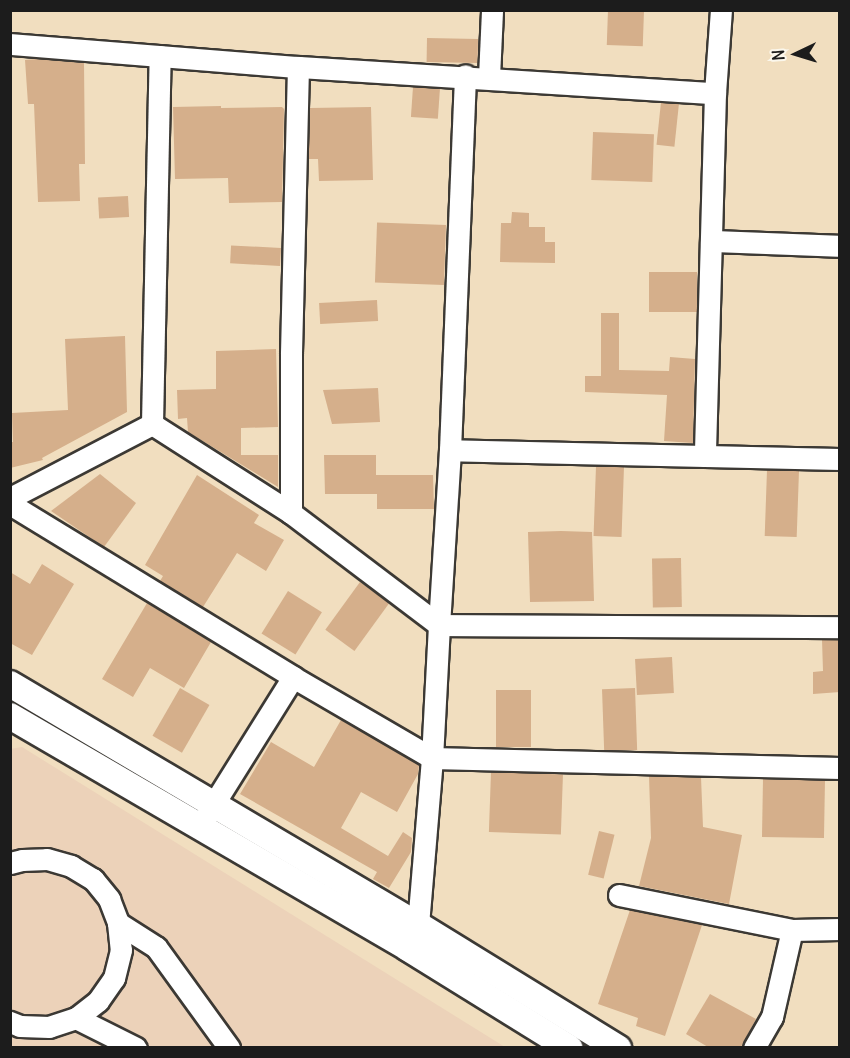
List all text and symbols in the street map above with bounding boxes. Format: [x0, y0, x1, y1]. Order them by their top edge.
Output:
north arrow [766, 24, 826, 84]
text: N [768, 49, 788, 61]

